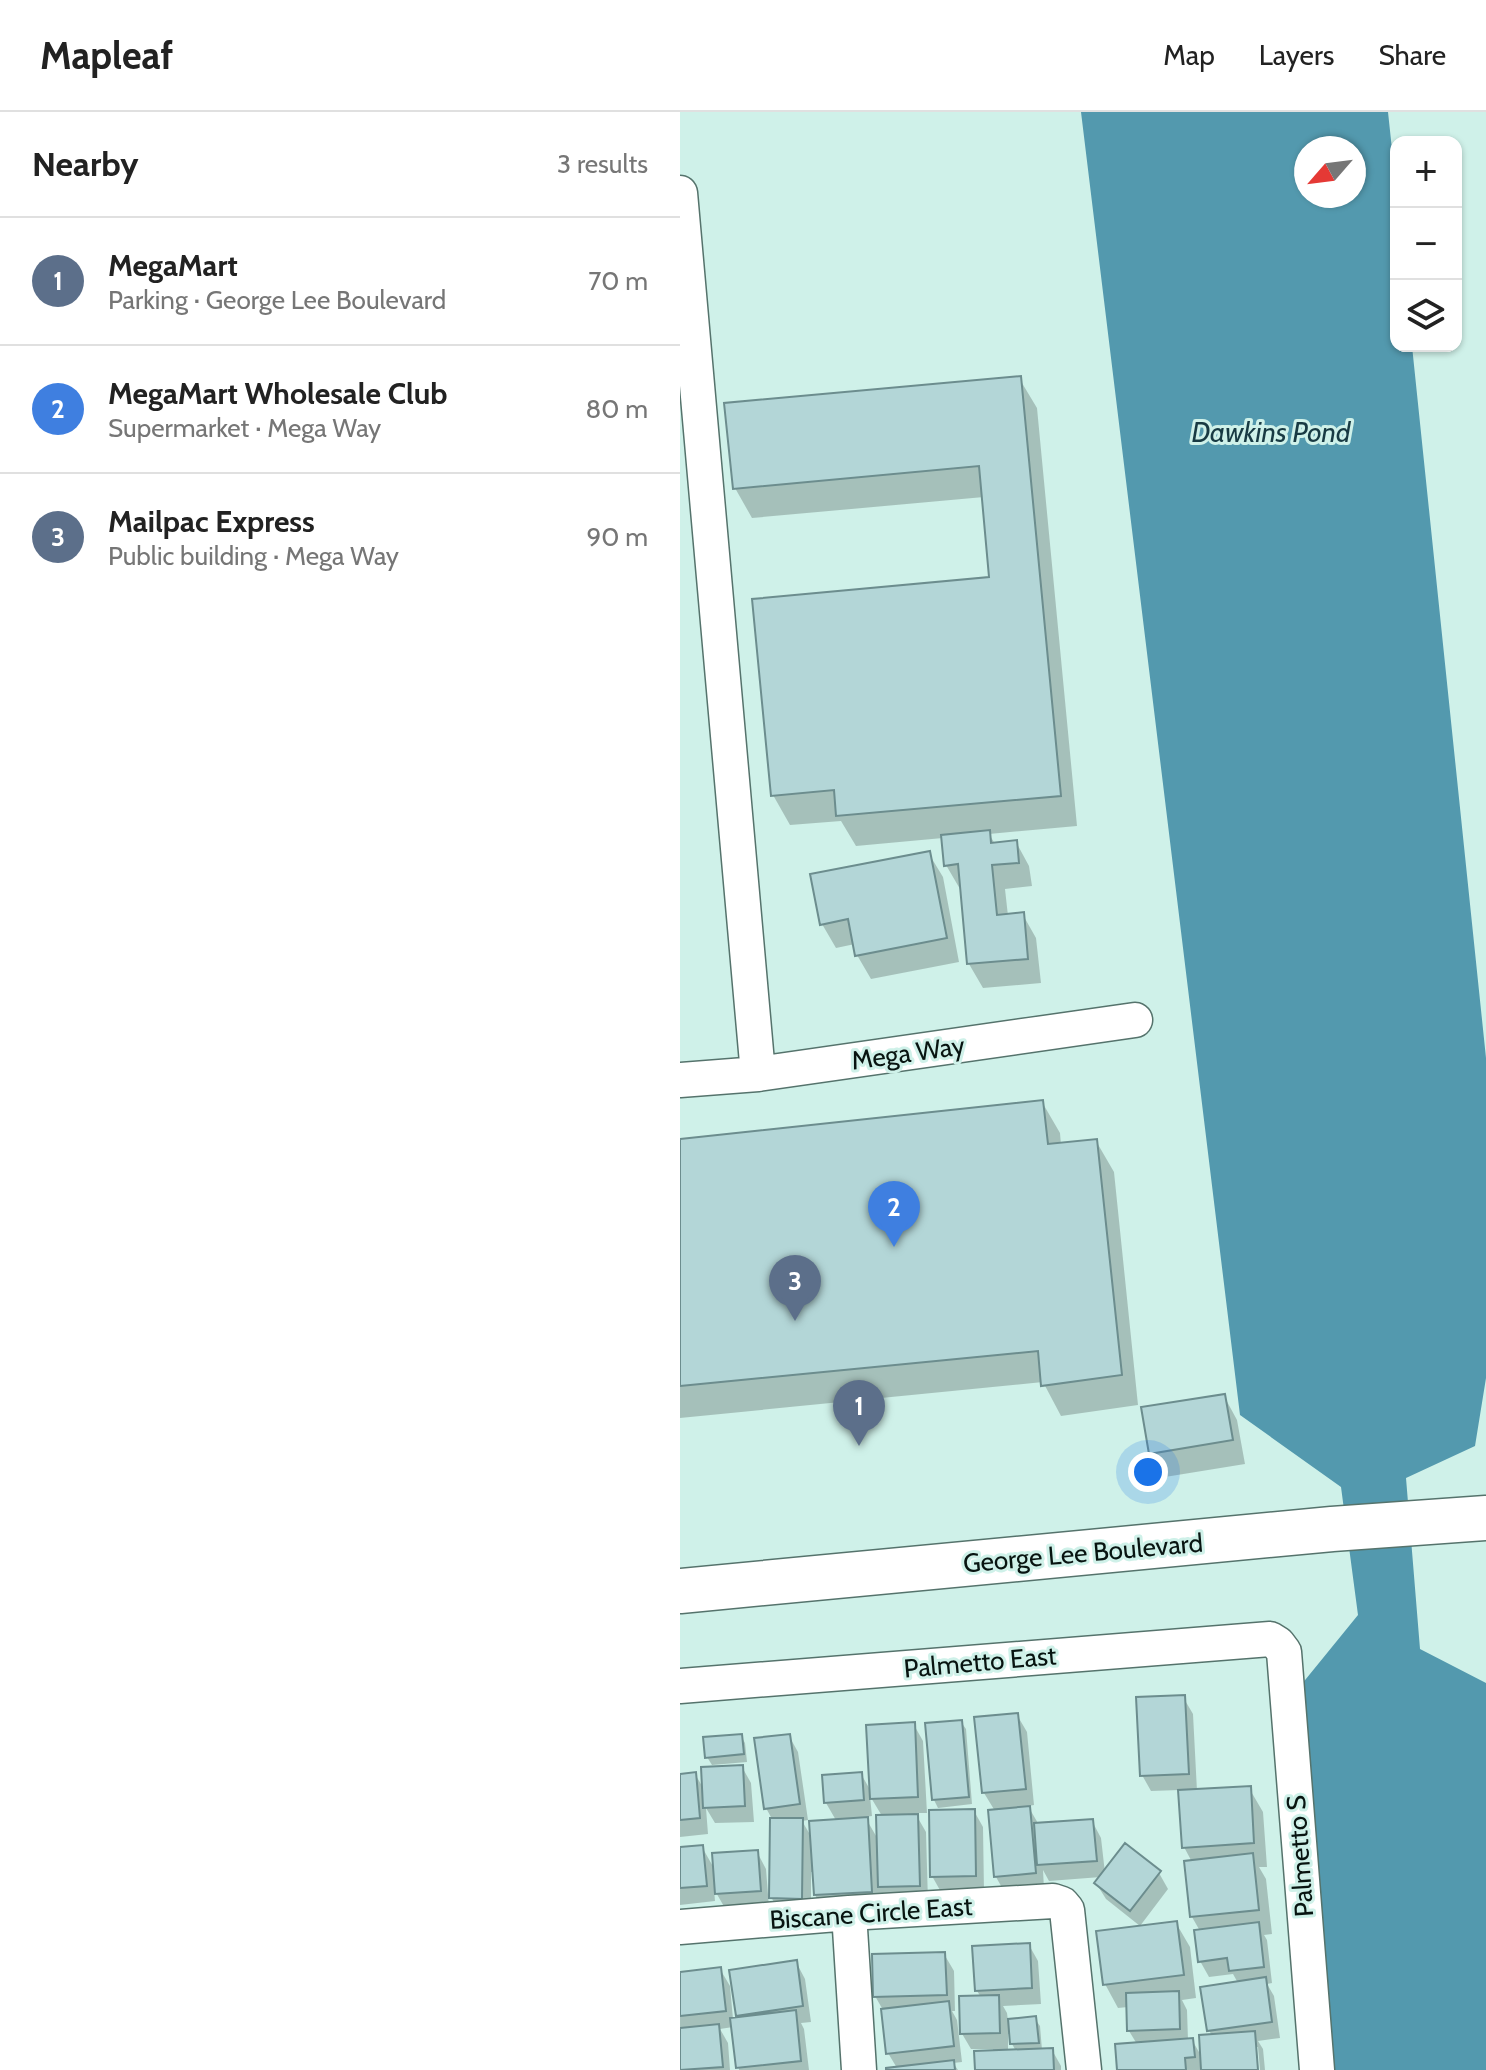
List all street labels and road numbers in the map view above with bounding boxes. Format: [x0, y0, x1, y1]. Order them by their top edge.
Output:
street label: Mega Way [849, 1029, 967, 1077]
street label: George Lee Boulevard [962, 1527, 1204, 1579]
street label: Palmetto East [902, 1639, 1058, 1685]
street label: Palmetto S [1280, 1794, 1320, 1918]
street label: Biscane Circle East [769, 1890, 974, 1936]

